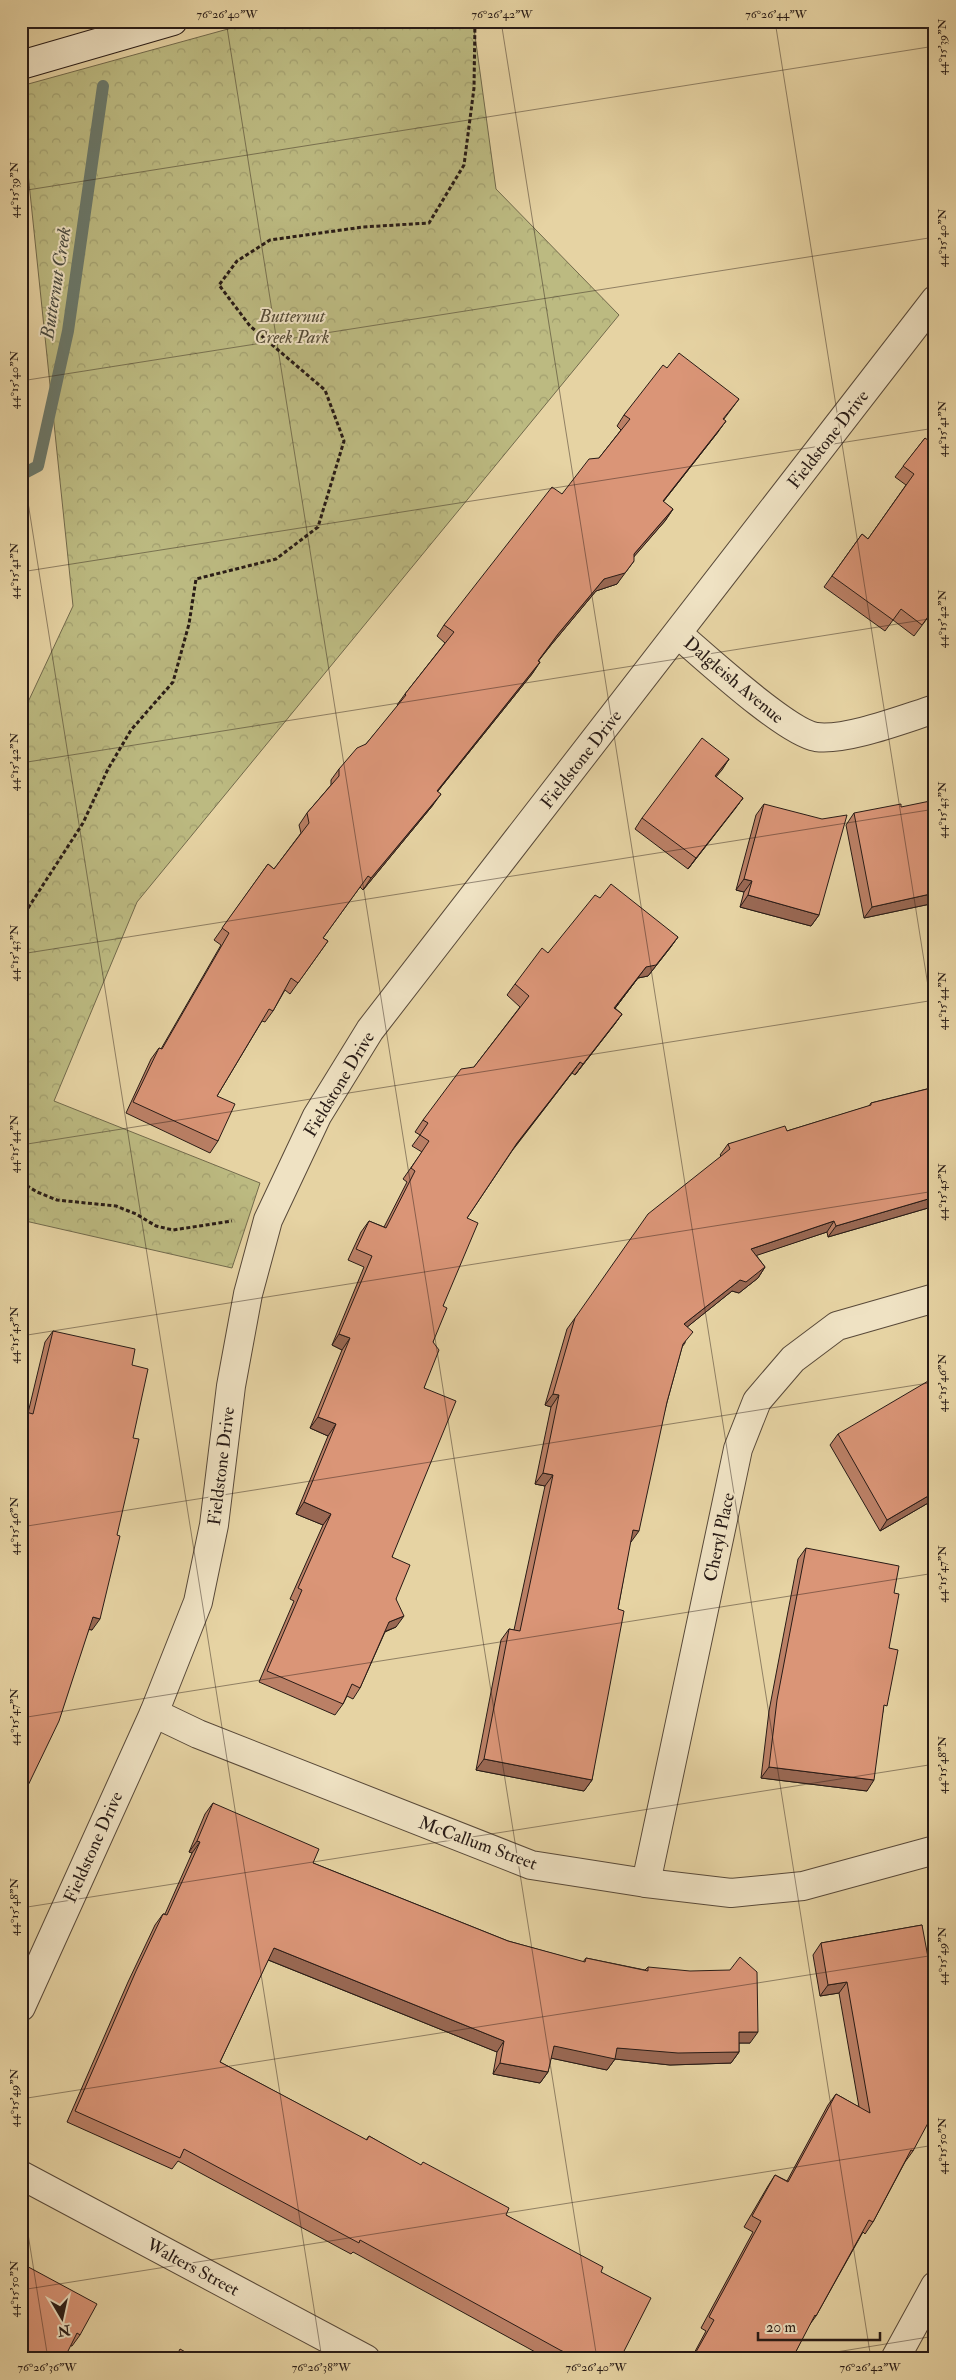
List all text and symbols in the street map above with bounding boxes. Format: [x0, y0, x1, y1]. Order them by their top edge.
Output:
text: 76°26'40"W [196, 7, 258, 22]
text: 76°26'42"W [472, 7, 533, 22]
text: 76°26'44"W [745, 7, 807, 22]
text: 44°15'39"N [935, 18, 950, 75]
text: 44°15'39"N [7, 161, 22, 218]
text: 44°15'40"N [935, 209, 950, 267]
water label: Butternut Creek [35, 225, 77, 342]
park label: Butternut Creek Park [254, 305, 330, 349]
text: 44°15'40"N [7, 351, 22, 409]
street label: Fieldstone Drive [783, 385, 874, 493]
text: 44°15'41"N [935, 400, 950, 457]
text: 44°15'41"N [7, 542, 22, 599]
text: 44°15'42"N [935, 590, 950, 648]
street label: Dalgleish Avenue [679, 632, 789, 729]
street label: Fieldstone Drive [536, 705, 627, 813]
text: 44°15'42"N [7, 733, 22, 791]
text: 44°15'43"N [935, 781, 950, 838]
text: 44°15'43"N [7, 924, 22, 981]
text: 44°15'44"N [935, 971, 950, 1030]
street label: Fieldstone Drive [299, 1027, 380, 1141]
text: 44°15'44"N [7, 1114, 22, 1173]
text: 44°15'45"N [935, 1163, 950, 1221]
text: 44°15'45"N [7, 1306, 22, 1364]
text: 44°15'46"N [935, 1354, 950, 1412]
street label: Fieldstone Drive [203, 1405, 240, 1527]
street label: Cheryl Place [699, 1490, 740, 1584]
text: 44°15'46"N [7, 1497, 22, 1555]
text: 44°15'47"N [935, 1545, 950, 1603]
text: 44°15'47"N [7, 1688, 22, 1746]
text: 44°15'48"N [935, 1736, 950, 1794]
street label: Fieldstone Drive [59, 1788, 128, 1906]
street label: McCallum Street [415, 1811, 540, 1876]
text: 44°15'48"N [7, 1878, 22, 1936]
text: 44°15'49"N [935, 1927, 950, 1985]
text: 44°15'49"N [7, 2069, 22, 2127]
text: 44°15'50"N [935, 2117, 950, 2175]
street label: Walters Street [141, 2233, 243, 2302]
text: 44°15'50"N [7, 2260, 22, 2318]
north arrow [38, 2292, 88, 2342]
scale bar [758, 2310, 881, 2342]
text: 20 m [766, 2318, 796, 2337]
text: N [56, 2321, 72, 2340]
text: 76°26'36"W [17, 2360, 77, 2375]
text: 76°26'38"W [292, 2360, 351, 2375]
text: 76°26'40"W [565, 2360, 627, 2375]
text: 76°26'42"W [840, 2360, 901, 2375]

